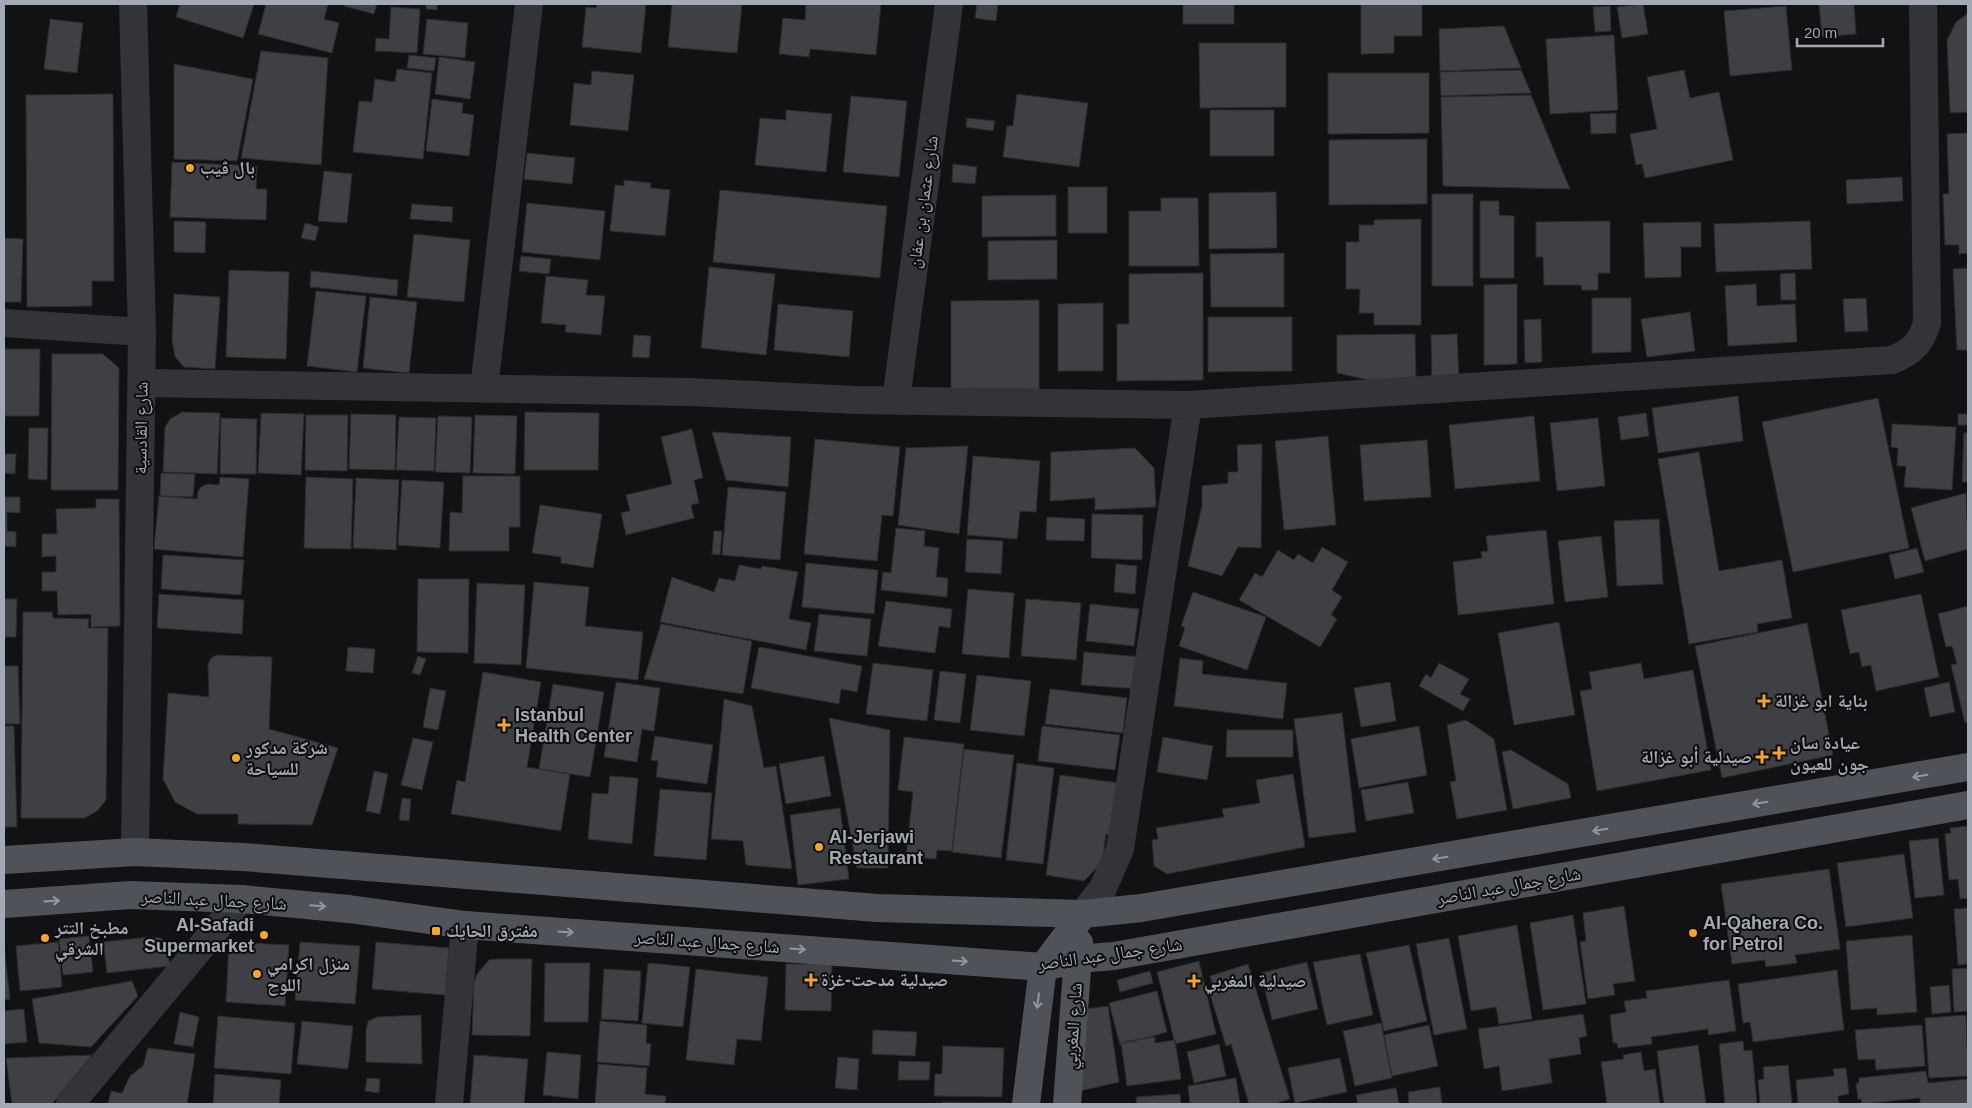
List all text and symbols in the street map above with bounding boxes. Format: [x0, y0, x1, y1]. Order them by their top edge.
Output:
scale bar [1797, 15, 1883, 47]
text: 20 m [1804, 24, 1837, 41]
street label: شارع عثمان بن عفان [904, 134, 943, 270]
place label: بال ڨيب [200, 158, 255, 179]
marker: بال ڨيب [184, 162, 196, 174]
street label: شارع القادسية [130, 381, 153, 475]
place label: بناية ابو غزالة [1775, 691, 1868, 712]
marker: بناية ابو غزالة [1757, 694, 1771, 708]
place label: Istanbul Health Center [515, 705, 632, 746]
marker: Istanbul Health Center [497, 718, 511, 732]
place label: عيادة سان جون للعيون [1790, 733, 1869, 775]
place label: شركة مدكور للسياحة [245, 738, 328, 779]
place label: صيدلية أبو غزالة [1641, 746, 1752, 768]
marker: عيادة سان جون للعيون [1772, 746, 1786, 760]
marker: صيدلية أبو غزالة [1756, 751, 1768, 763]
marker: شركة مدكور للسياحة [230, 752, 242, 764]
one-way arrow [1913, 771, 1929, 781]
one-way arrow [1753, 799, 1769, 809]
one-way arrow [1592, 826, 1608, 836]
place label: Al-Jerjawi Restaurant [829, 827, 923, 868]
marker: Al-Jerjawi Restaurant [813, 841, 825, 853]
one-way arrow [1432, 853, 1448, 863]
street label: شارع جمال عبد الناصر [1435, 864, 1583, 910]
street label: شارع جمال عبد الناصر [140, 886, 287, 915]
one-way arrow [44, 896, 60, 905]
one-way arrow [309, 902, 325, 911]
place label: Al-Qahera Co. for Petrol [1703, 913, 1823, 954]
place label: Al-Safadi Supermarket [144, 915, 254, 956]
place label: مطبخ التتر الشرقي [54, 918, 129, 963]
place label: مفترق الحايك [446, 921, 538, 942]
marker: مفترق الحايك [430, 925, 442, 937]
one-way arrow [558, 927, 574, 937]
street label: شارع جمال عبد الناصر [633, 927, 780, 958]
marker: Al-Qahera Co. for Petrol [1687, 927, 1699, 939]
marker: Al-Safadi Supermarket [258, 929, 270, 941]
marker: مطبخ التتر الشرقي [39, 932, 51, 944]
street label: شارع جمال عبد الناصر [1036, 934, 1184, 975]
one-way arrow [790, 945, 806, 954]
place label: منزل اكرامي اللوح [267, 954, 350, 996]
one-way arrow [952, 956, 968, 966]
marker: منزل اكرامي اللوح [251, 968, 263, 980]
place label: صيدلية مدحت-غزة [821, 970, 948, 990]
place label: صيدلية المغربي [1204, 971, 1306, 995]
marker: صيدلية مدحت-غزة [805, 974, 817, 986]
marker: صيدلية المغربي [1188, 975, 1200, 987]
street label: شارع المغربي [1060, 982, 1091, 1070]
one-way arrow [1033, 993, 1043, 1009]

